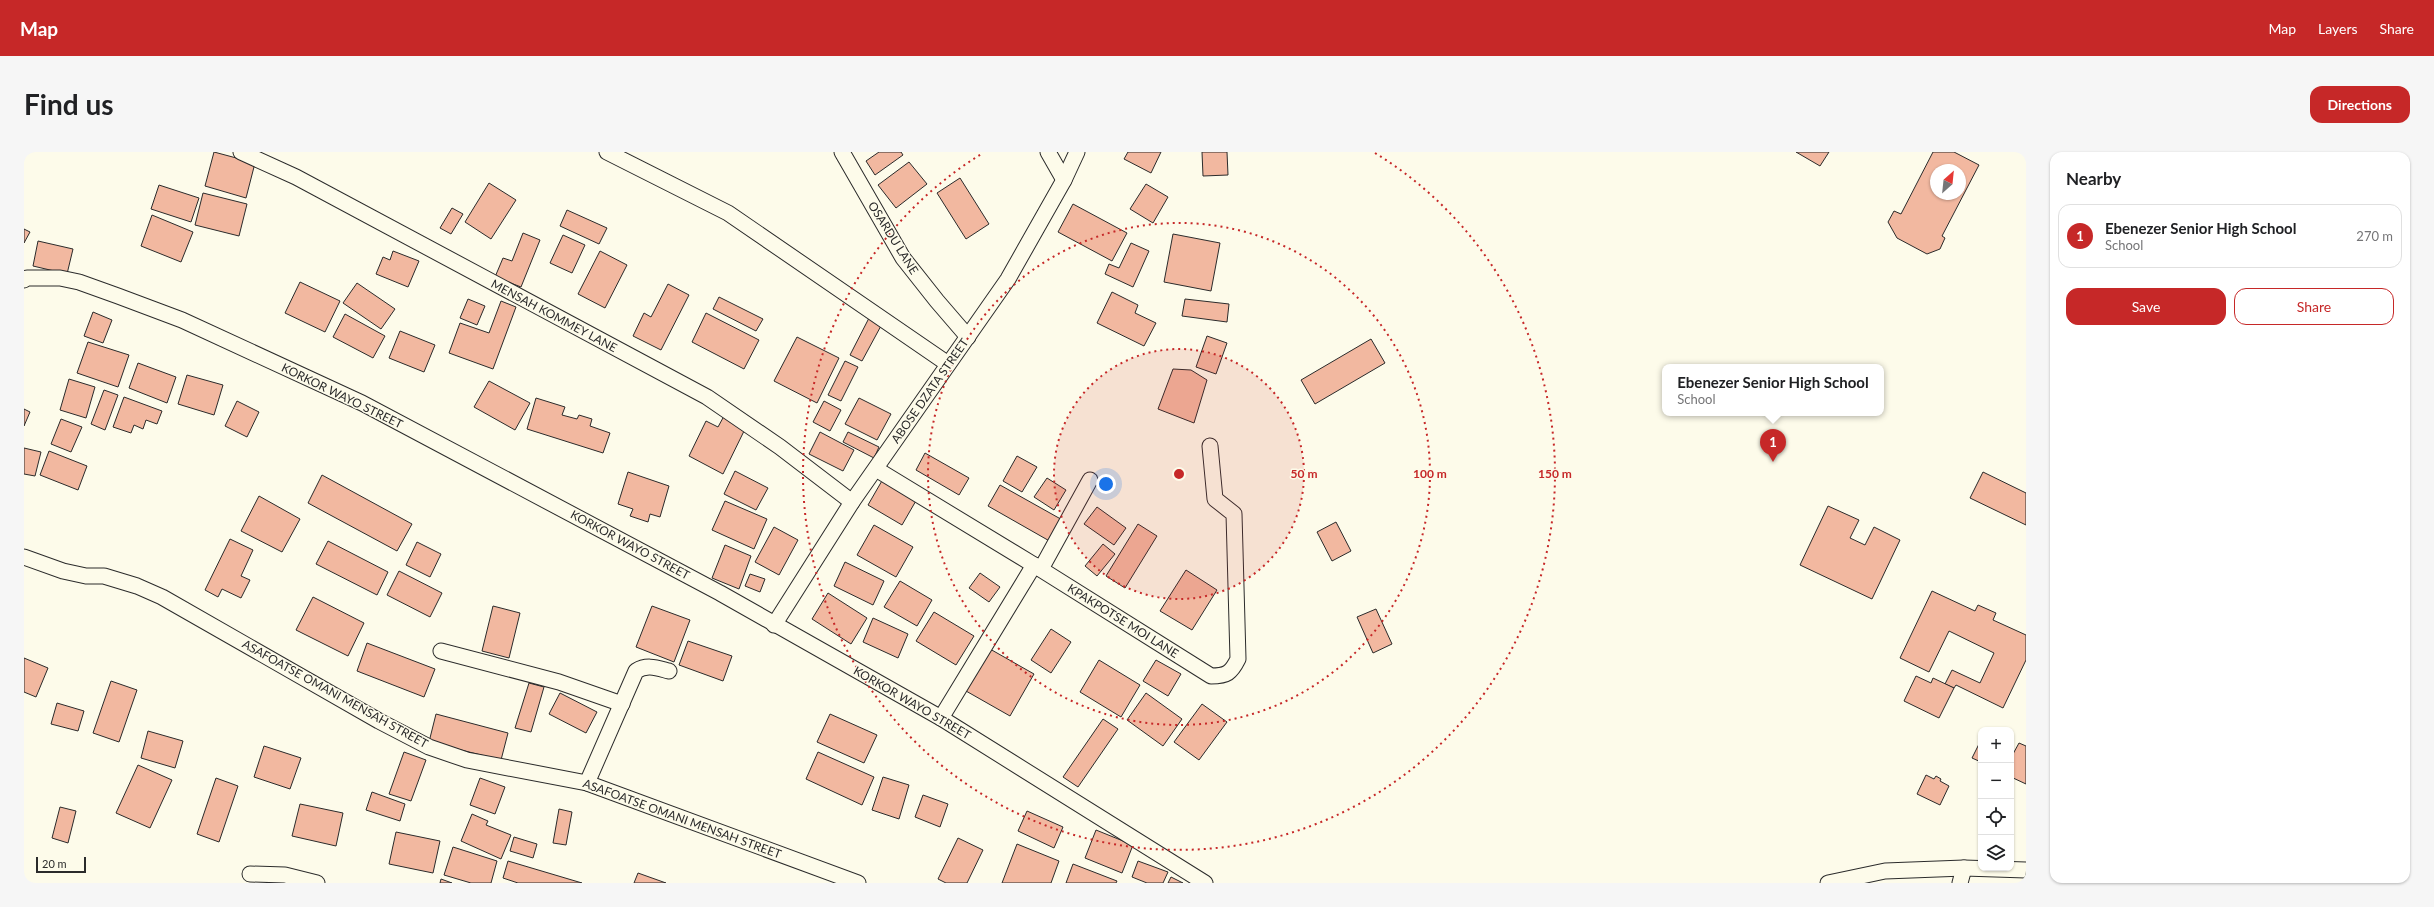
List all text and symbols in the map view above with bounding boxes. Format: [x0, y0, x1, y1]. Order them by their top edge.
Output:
text: Map [20, 17, 58, 40]
text: Map [2268, 20, 2296, 37]
text: Layers [2318, 20, 2358, 37]
text: Share [2380, 20, 2414, 37]
button: Directions [2310, 86, 2410, 123]
text: Find us [24, 87, 114, 121]
north arrow [1930, 164, 1966, 200]
text: Nearby [2066, 168, 2121, 189]
street label: OSARDU LANE [865, 199, 922, 277]
text: Ebenezer Senior High School [2105, 219, 2296, 237]
text: 1 [2076, 228, 2084, 244]
text: 270 m [2356, 228, 2393, 244]
text: School [2105, 237, 2143, 253]
street label: MENSAH KOMMEY LANE [489, 276, 620, 355]
button: Save [2066, 288, 2226, 325]
button: Share [2234, 288, 2394, 325]
street label: ABOSE DZATA STREET [888, 335, 971, 446]
street label: KORKOR WAYO STREET [279, 360, 405, 431]
popup [1662, 364, 1884, 416]
text: Ebenezer Senior High School [1677, 373, 1869, 391]
text: School [1677, 391, 1716, 407]
pin: 1 [1760, 429, 1786, 462]
text: 50 m [1291, 466, 1317, 481]
text: 100 m [1413, 466, 1447, 481]
text: 150 m [1538, 466, 1572, 481]
centre of rings [1172, 467, 1186, 481]
your location [1096, 474, 1116, 494]
street label: KORKOR WAYO STREET [568, 507, 692, 582]
street label: KPAKPOTSE MOI LANE [1065, 580, 1182, 661]
street label: ASAFOATSE OMANI MENSAH STREET [240, 636, 431, 751]
street label: KORKOR WAYO STREET [851, 663, 974, 742]
map controls [1978, 727, 2014, 871]
button: + [1978, 727, 2014, 763]
button: − [1978, 763, 2014, 799]
street label: ASAFOATSE OMANI MENSAH STREET [581, 776, 783, 861]
button: locate [1978, 799, 2014, 835]
button: layers [1978, 835, 2014, 871]
scale bar [36, 855, 86, 874]
text: 20 m [42, 857, 67, 870]

